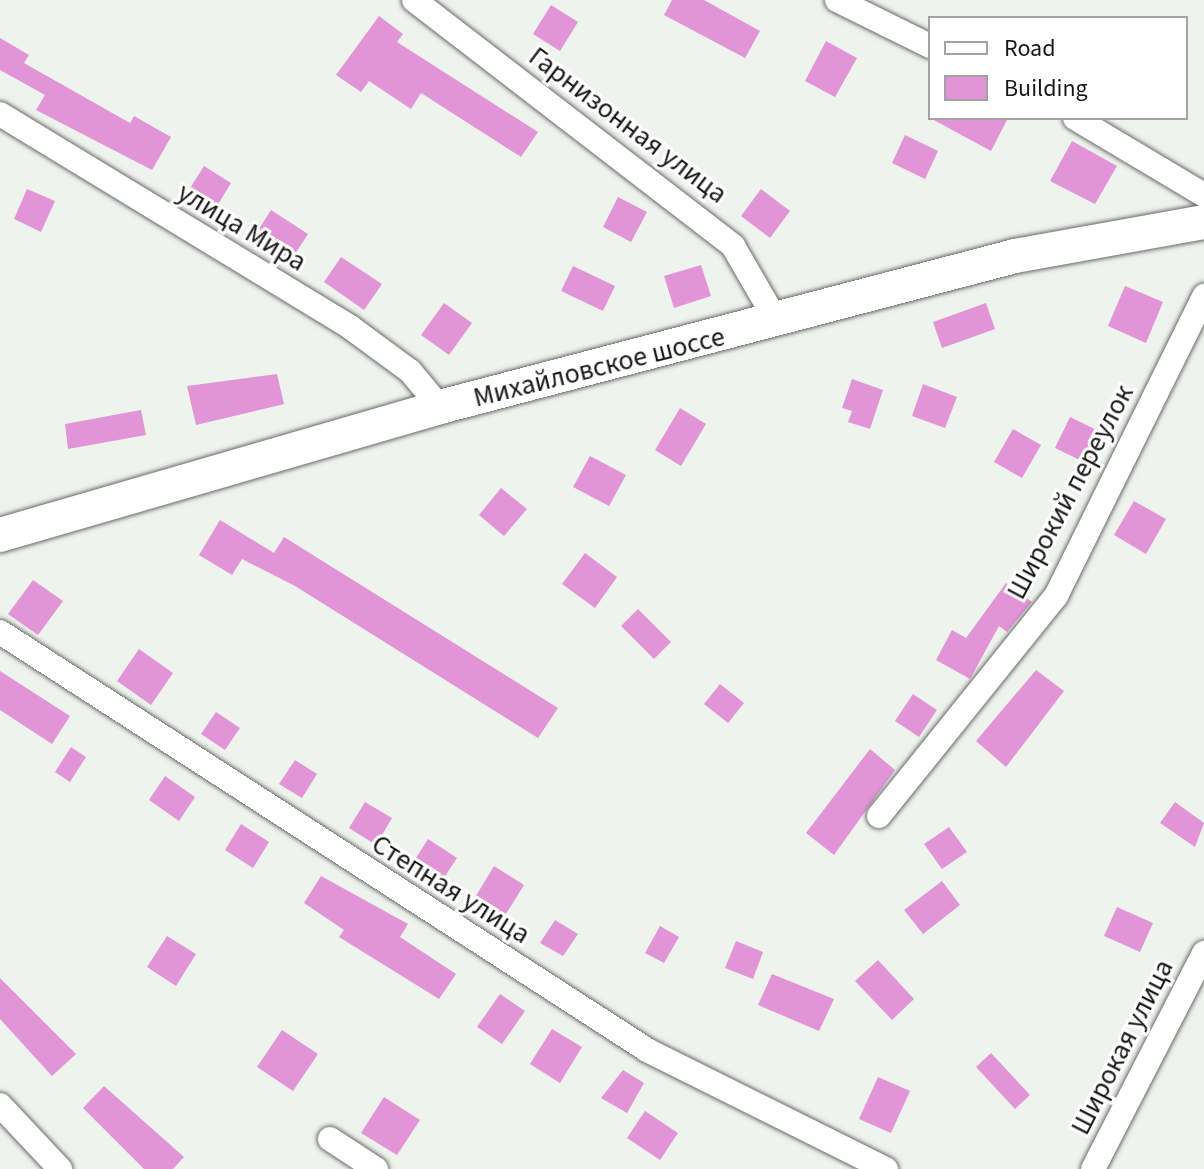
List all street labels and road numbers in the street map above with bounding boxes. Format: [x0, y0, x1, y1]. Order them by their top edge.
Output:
street label: Гарнизонная улица [522, 40, 734, 210]
street label: улица Мира [171, 175, 313, 279]
street label: Михайловское шоссе [470, 320, 728, 414]
street label: Широкий переулок [999, 379, 1141, 605]
street label: Степная улица [366, 827, 536, 951]
street label: Широкая улица [1063, 954, 1181, 1140]

